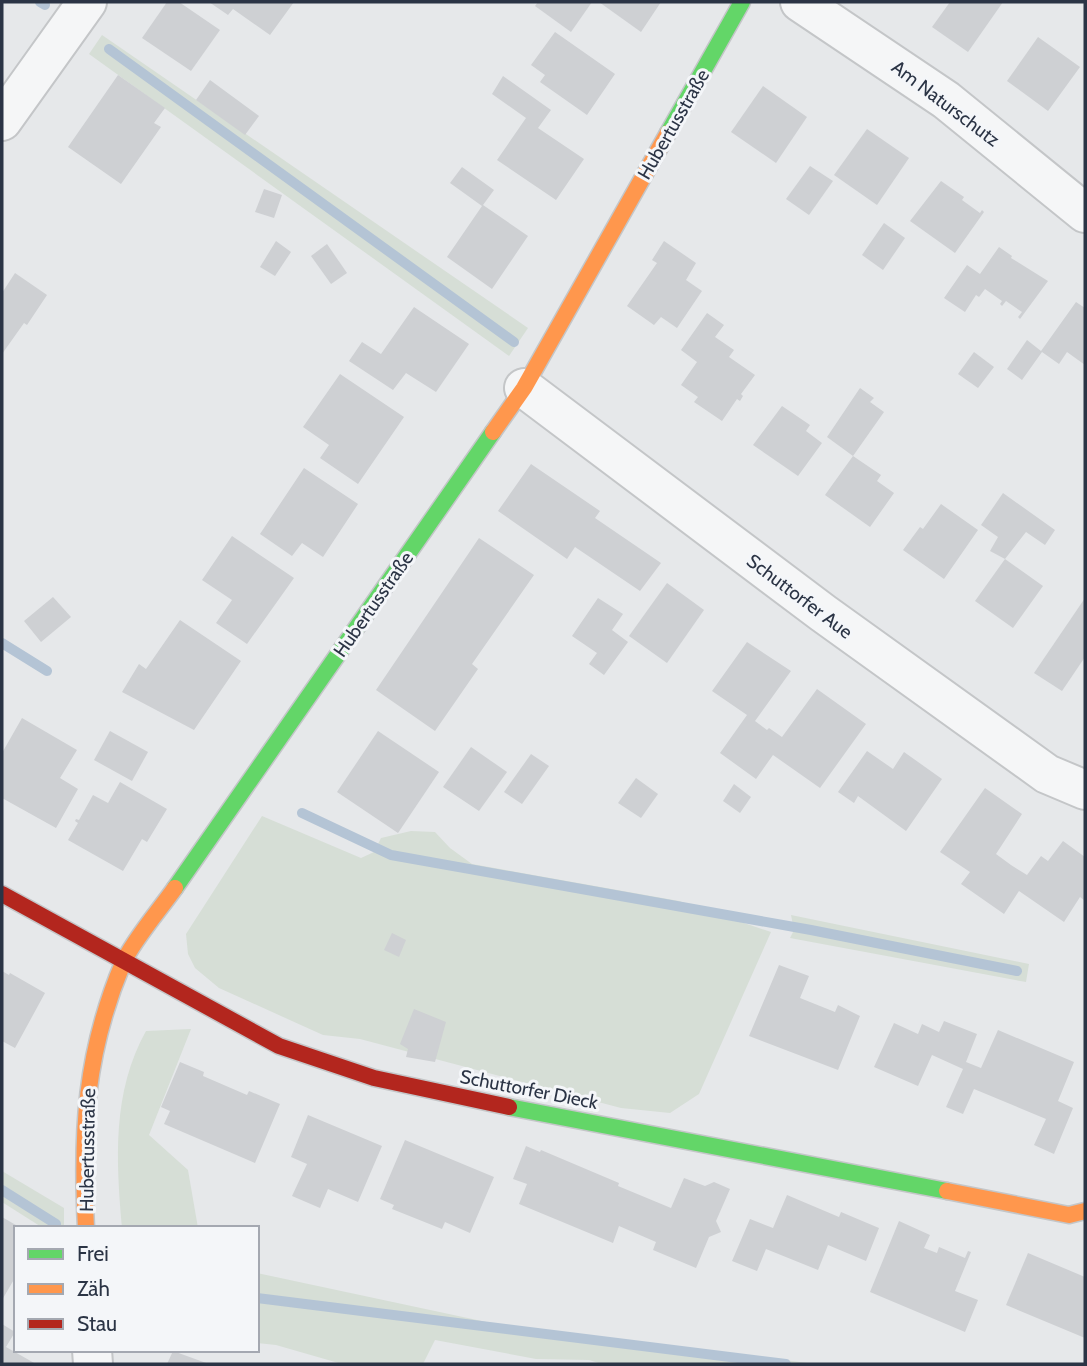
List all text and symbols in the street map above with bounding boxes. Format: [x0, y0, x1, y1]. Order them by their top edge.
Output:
street label: Am Naturschutz [887, 55, 1004, 151]
street label: Hubertusstraße [633, 65, 714, 183]
street label: Hubertusstraße [329, 547, 418, 661]
street label: Schuttorfer Aue [742, 549, 857, 644]
street label: Schuttorfer Dieck [458, 1065, 600, 1114]
street label: Hubertusstraße [75, 1088, 100, 1212]
legend [14, 1226, 259, 1352]
text: Frei [77, 1241, 109, 1266]
text: Zäh [77, 1276, 110, 1301]
text: Stau [77, 1311, 117, 1336]

